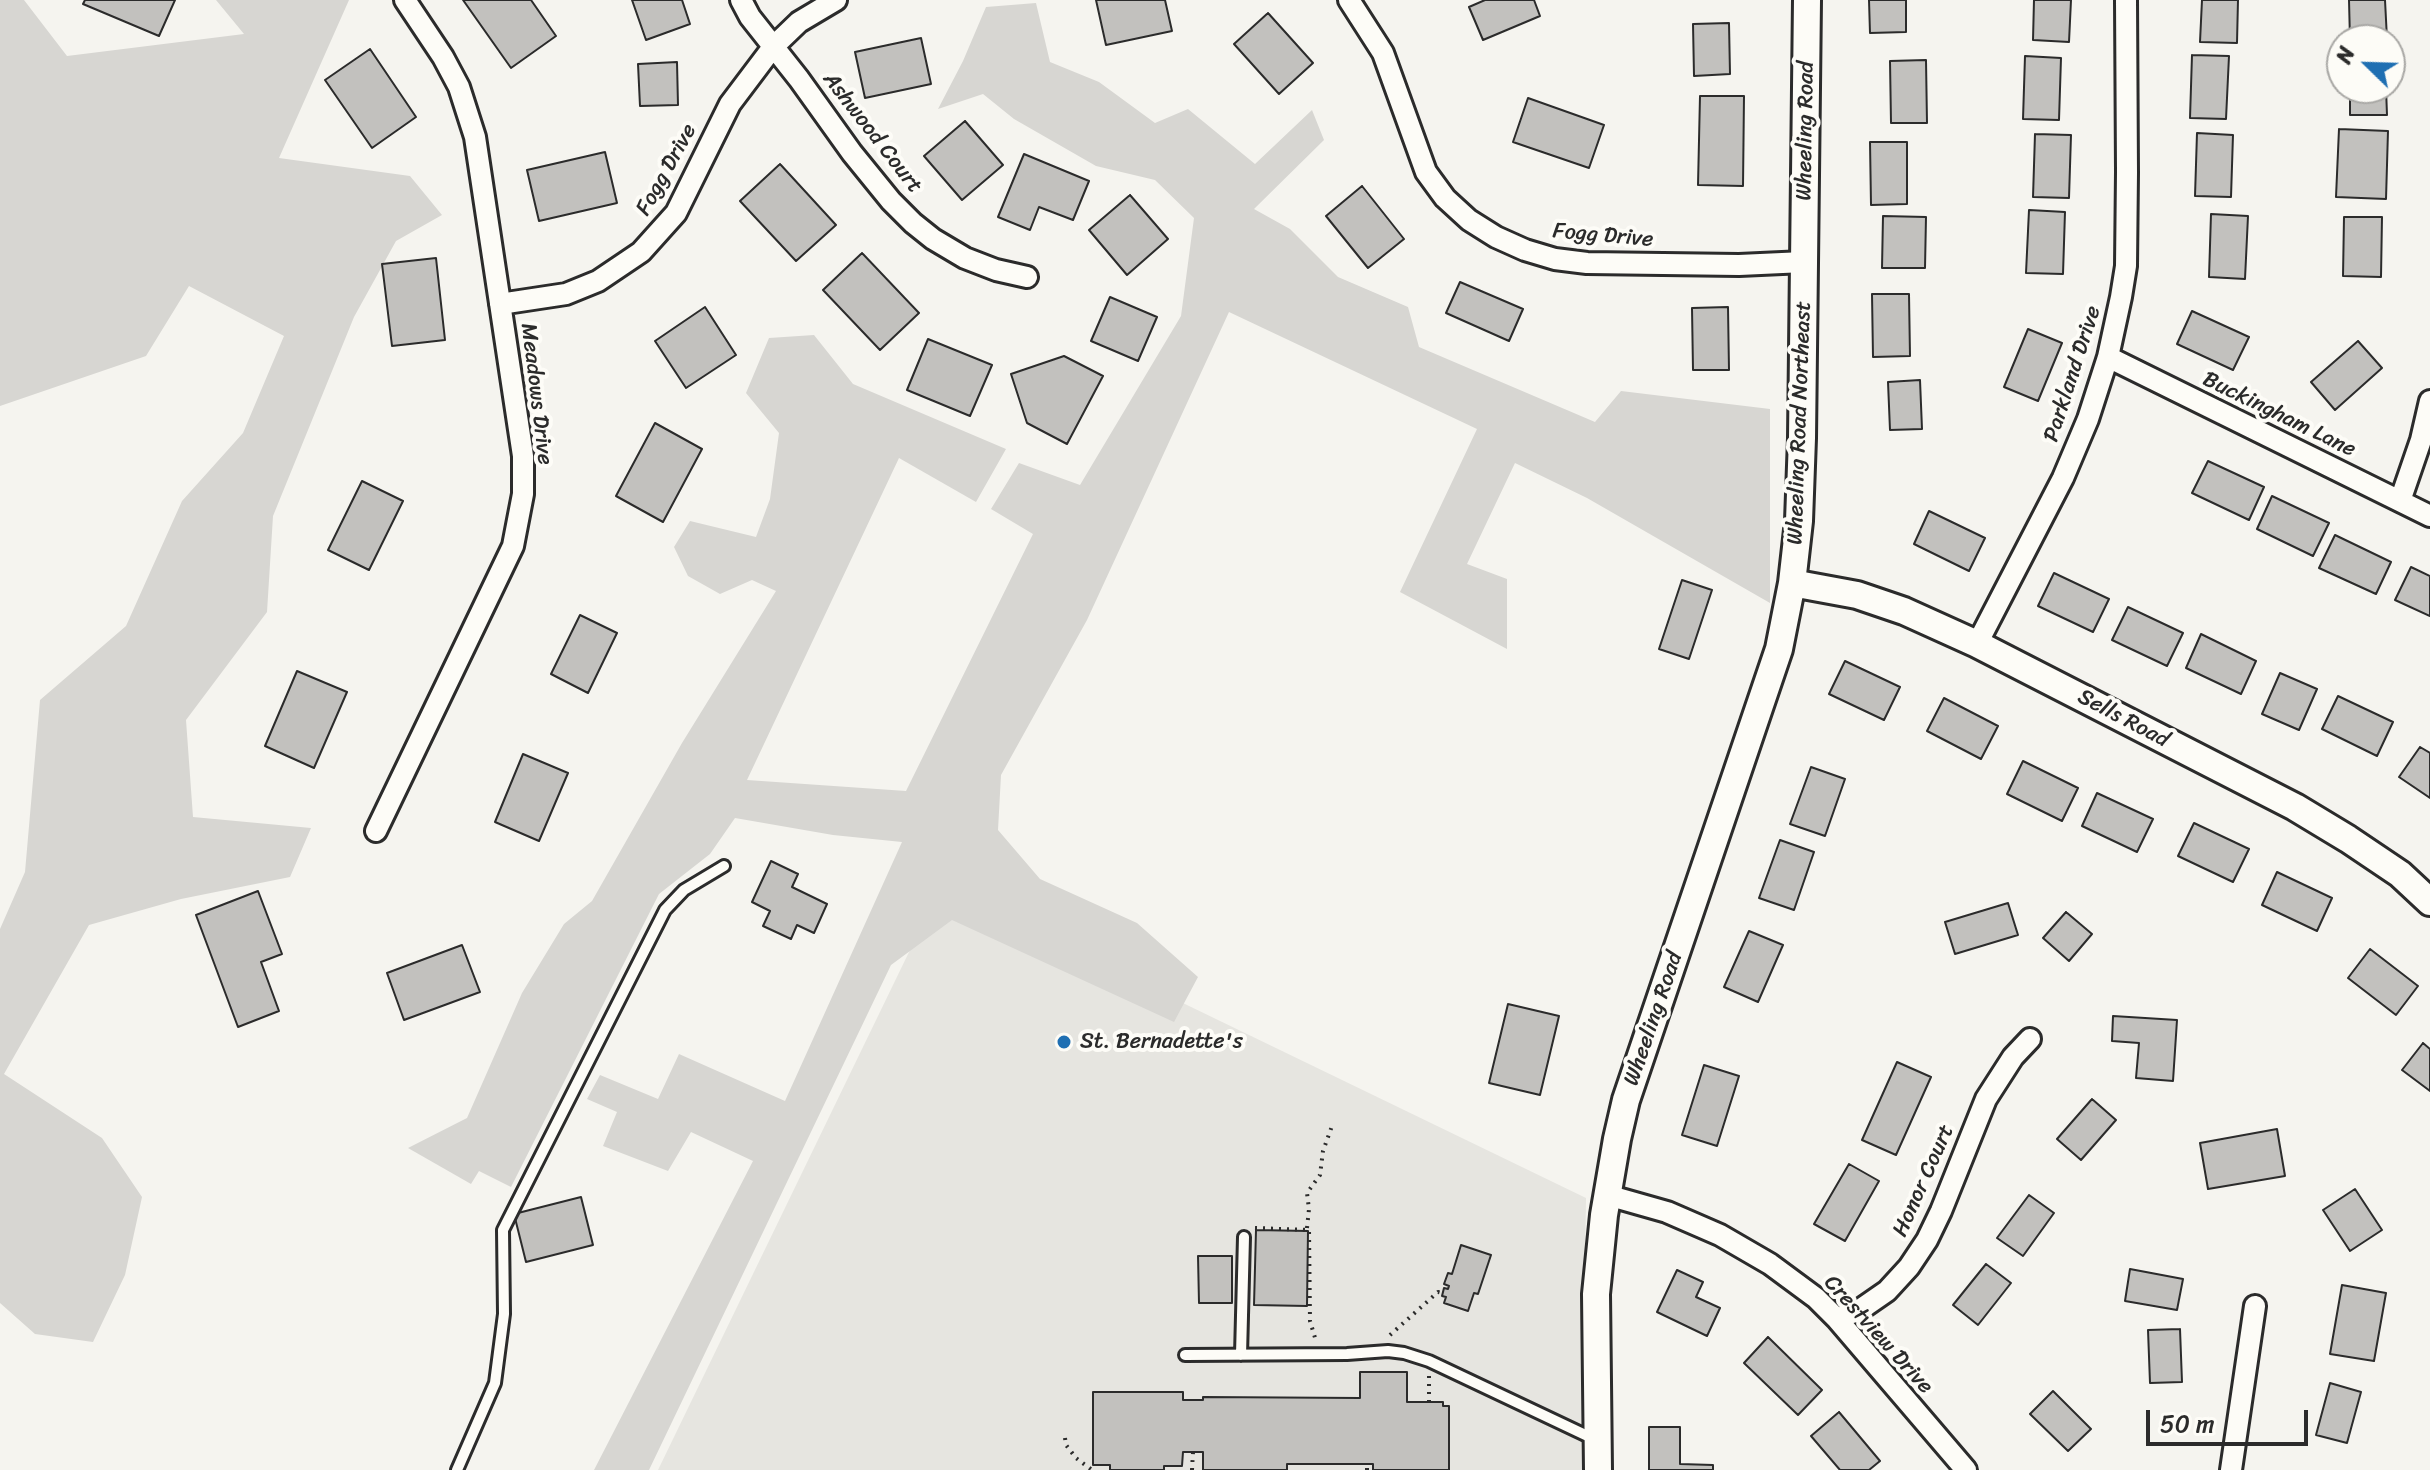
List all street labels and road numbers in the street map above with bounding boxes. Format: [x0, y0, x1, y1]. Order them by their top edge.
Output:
street label: Wheeling Road [1792, 61, 1820, 201]
street label: Ashwood Court [817, 67, 927, 199]
street label: Fogg Drive [631, 119, 703, 221]
street label: Fogg Drive [1552, 218, 1654, 254]
street label: Wheeling Road Northeast [1783, 301, 1817, 545]
street label: Parkland Drive [2039, 303, 2107, 445]
street label: Meadows Drive [514, 322, 558, 466]
street label: Buckingham Lane [2198, 367, 2360, 463]
street label: Sells Road [2073, 684, 2173, 754]
street label: Wheeling Road [1619, 949, 1689, 1089]
street label: Honor Court [1888, 1121, 1960, 1241]
street label: Crestview Drive [1818, 1270, 1938, 1400]

